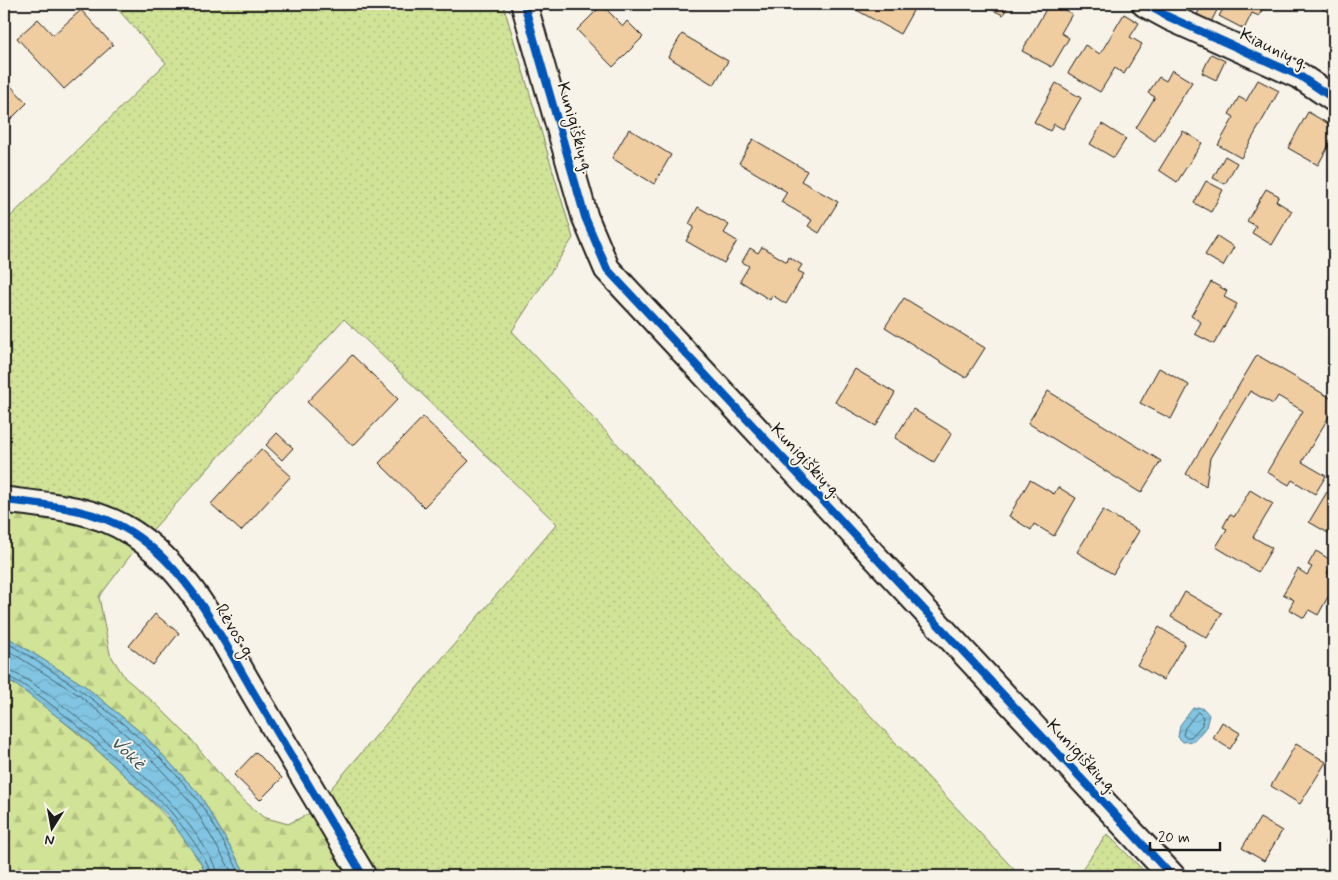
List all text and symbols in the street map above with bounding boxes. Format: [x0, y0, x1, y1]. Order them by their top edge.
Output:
street label: Kiaunių g. [1235, 23, 1313, 75]
street label: Kunigiškių g. [549, 79, 600, 177]
street label: Kunigiškių g. [764, 418, 847, 504]
street label: Rėvos g. [208, 600, 261, 665]
street label: Kunigiškių g. [1040, 714, 1123, 800]
water label: Vokė [105, 730, 152, 776]
north arrow [28, 802, 78, 852]
scale bar [1150, 820, 1220, 852]
text: 20 m [1158, 828, 1190, 848]
text: N [43, 830, 56, 850]

